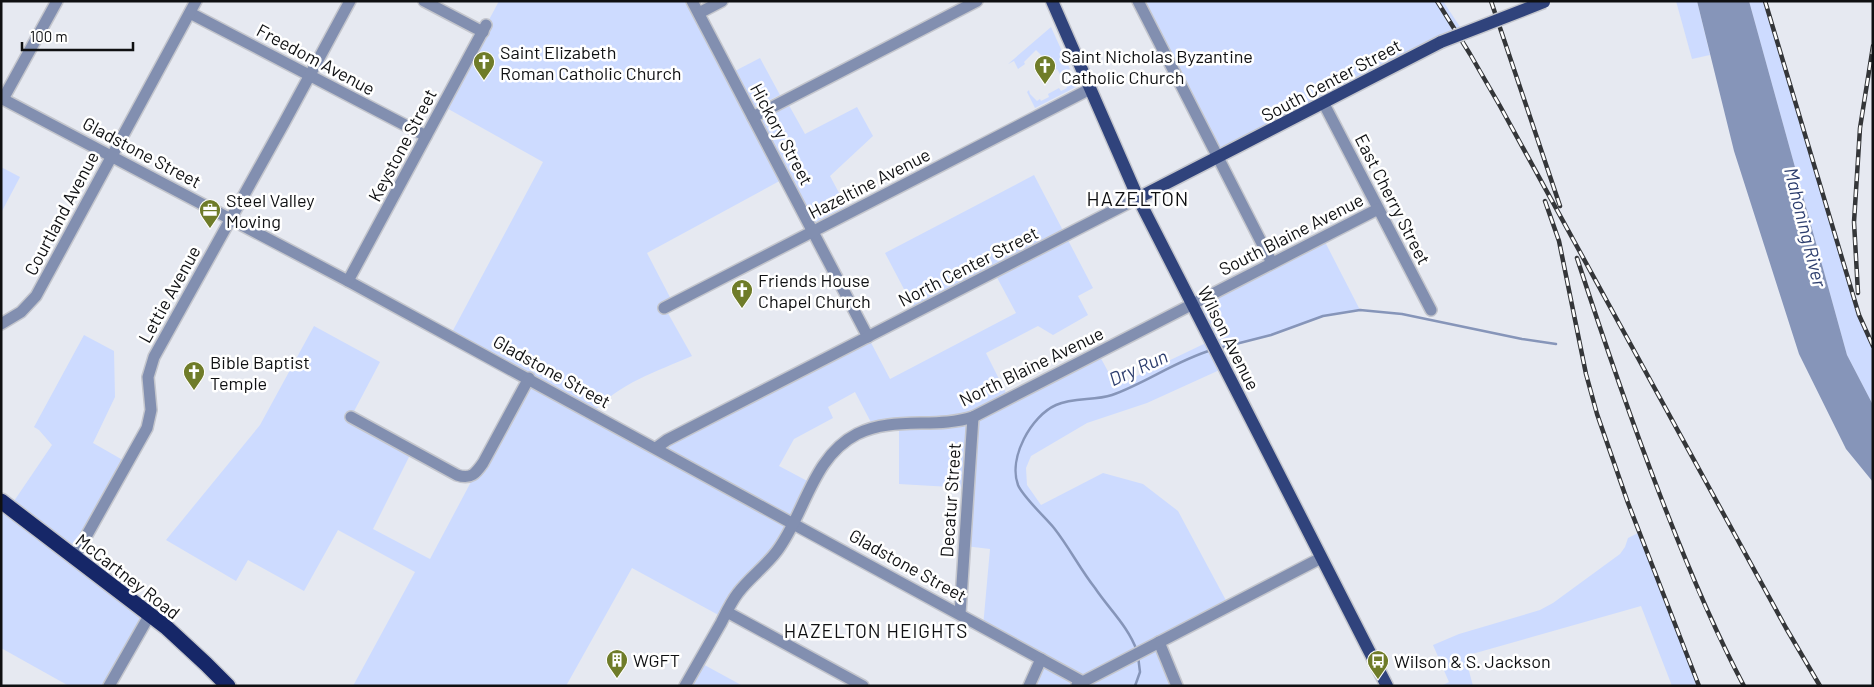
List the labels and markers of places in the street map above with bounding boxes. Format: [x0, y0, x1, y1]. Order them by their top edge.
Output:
place label: Saint Elizabeth Roman Catholic Church [500, 41, 682, 84]
place label: Saint Nicholas Byzantine Catholic Church [1061, 45, 1253, 88]
church icon: Saint Elizabeth Roman Catholic Church [472, 50, 496, 81]
church icon: Saint Nicholas Byzantine Catholic Church [1033, 54, 1057, 85]
place label: Steel Valley Moving [226, 189, 315, 232]
office icon: Steel Valley Moving [198, 198, 222, 229]
place label: Friends House Chapel Church [758, 269, 871, 312]
church icon: Friends House Chapel Church [730, 278, 754, 309]
place label: Bible Baptist Temple [210, 351, 310, 394]
church icon: Bible Baptist Temple [182, 360, 206, 391]
building icon: WGFT [605, 648, 629, 679]
place label: WGFT [633, 649, 680, 671]
bus stop icon: Wilson & S. Jackson [1366, 649, 1390, 680]
place label: Wilson & S. Jackson [1394, 650, 1551, 672]

